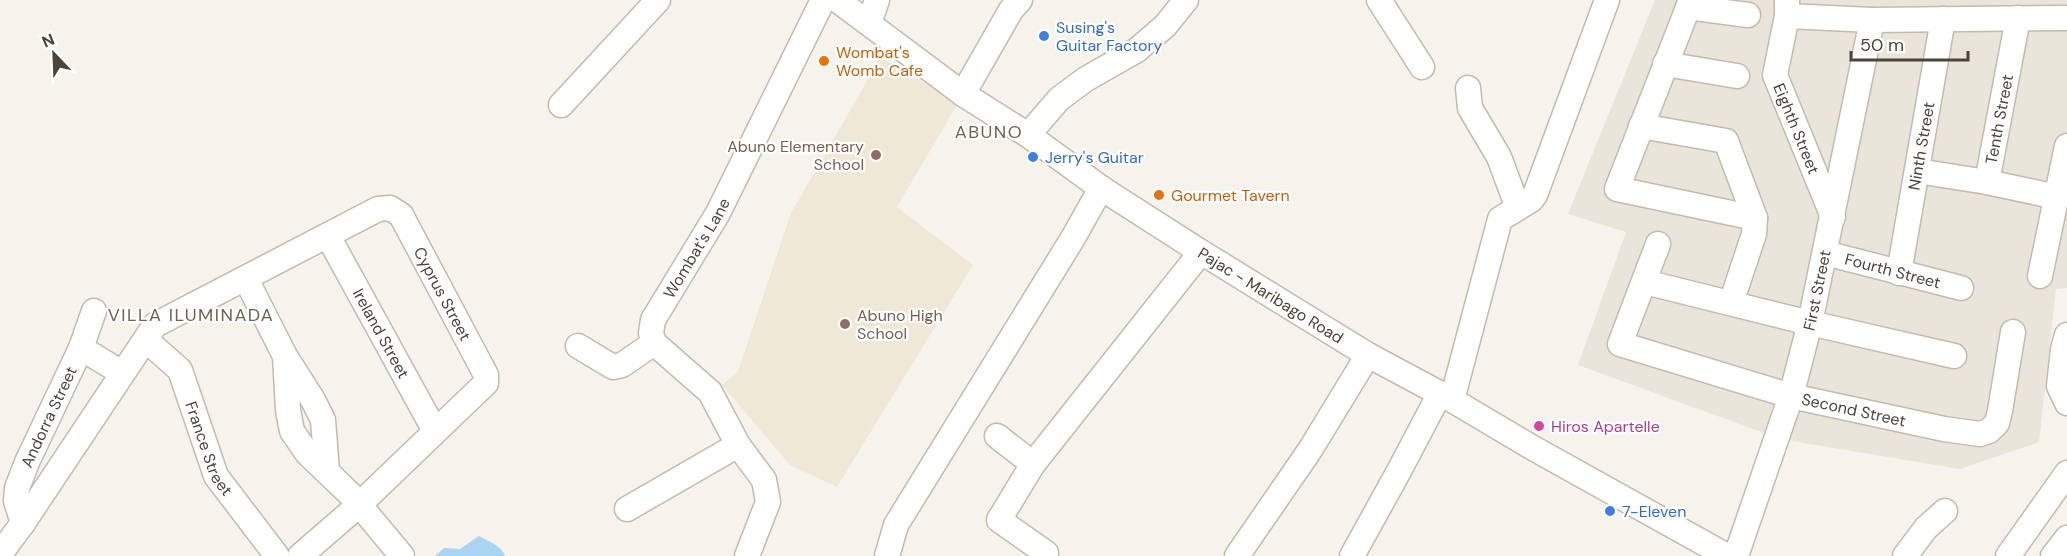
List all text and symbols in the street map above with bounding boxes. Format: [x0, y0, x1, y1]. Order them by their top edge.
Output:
place label: Susing's Guitar Factory [1056, 17, 1162, 56]
north arrow [24, 24, 84, 84]
scale bar [1851, 24, 1968, 62]
text: N [39, 29, 58, 53]
marker: Susing's Guitar Factory [1037, 29, 1051, 43]
text: 50 m [1860, 33, 1904, 57]
place label: Wombat's Womb Cafe [836, 42, 923, 81]
marker: Wombat's Womb Cafe [817, 54, 831, 68]
street label: Tenth Street [1981, 73, 2018, 166]
street label: Eighth Street [1768, 80, 1824, 177]
street label: Ninth Street [1904, 100, 1939, 192]
district label: ABUNO [955, 120, 1023, 144]
place label: Abuno Elementary School [727, 136, 864, 175]
place label: Jerry's Guitar [1045, 147, 1144, 168]
marker: Abuno Elementary School [869, 148, 883, 162]
marker: Jerry's Guitar [1026, 150, 1040, 164]
place label: Gourmet Tavern [1171, 185, 1290, 206]
marker: Gourmet Tavern [1152, 188, 1166, 202]
street label: Wombat's Lane [659, 194, 735, 302]
street label: Cyprus Street [409, 243, 476, 344]
street label: Pajac - Maribago Road [1194, 243, 1347, 348]
street label: First Street [1798, 248, 1836, 333]
street label: Fourth Street [1843, 249, 1943, 293]
street label: Ireland Street [348, 285, 414, 382]
district label: VILLA ILUMINADA [108, 303, 274, 327]
place label: Abuno High School [857, 305, 943, 344]
marker: Abuno High School [838, 317, 852, 331]
street label: Andorra Street [16, 363, 82, 471]
street label: Second Street [1800, 389, 1908, 431]
street label: France Street [180, 399, 237, 500]
place label: Hiros Apartelle [1551, 416, 1660, 437]
marker: Hiros Apartelle [1532, 419, 1546, 433]
place label: 7-Eleven [1622, 501, 1686, 522]
marker: 7-Eleven [1603, 504, 1617, 518]

